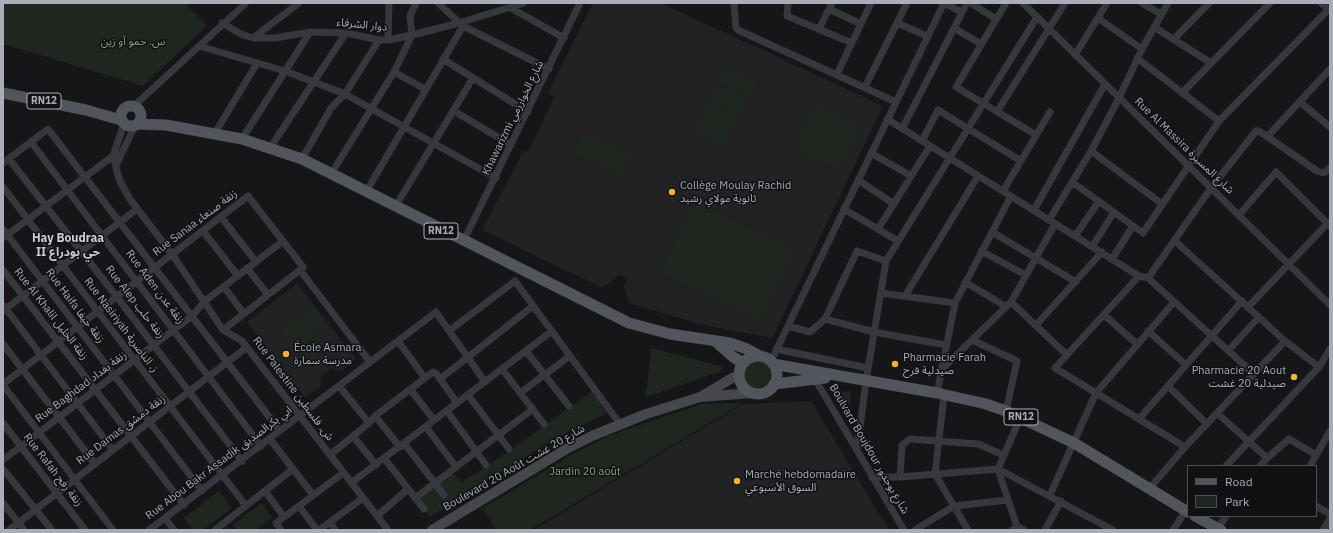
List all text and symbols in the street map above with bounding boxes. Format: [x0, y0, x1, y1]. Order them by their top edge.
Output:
street label: دوار الشرفاء [336, 16, 388, 34]
park label: س. حمو أو زين [101, 35, 165, 49]
street label: Khawarizmi شارع الخوارزمي [479, 59, 547, 177]
road number: RN12 [27, 93, 61, 109]
street label: Rue Al Massira شارع المسيرة [1132, 95, 1236, 197]
place label: Collège Moulay Rachid ثانوية مولاي رشيد [680, 179, 791, 205]
street label: Rue Sanaa زنقة صنعاء [150, 187, 240, 259]
marker: Collège Moulay Rachid ثانوية مولاي رشيد [667, 187, 677, 197]
road number: RN12 [424, 223, 458, 239]
district label: Hay Boudraa II حي بودراع [32, 232, 104, 260]
street label: Rue Aden زنقة عدن [123, 247, 187, 327]
street label: Rue Alep زنقة حلب [102, 263, 168, 341]
street label: Rue Al Khalil زنقة الخليل [11, 265, 91, 363]
street label: Rue Haifa زنقة حيفا [43, 266, 107, 346]
street label: Rue Nasiriyah ز. الناصرية [81, 275, 161, 375]
street label: Rue Palestine ش. فلسطين [250, 334, 336, 444]
place label: École Asmara مدرسة سمارة [294, 341, 361, 367]
street label: Rue Baghdad زنقة بغداد [33, 348, 129, 426]
marker: École Asmara مدرسة سمارة [281, 349, 291, 359]
place label: Pharmacie Farah صيدلية فرح [903, 351, 986, 377]
marker: Pharmacie Farah صيدلية فرح [890, 359, 900, 369]
place label: Pharmacie 20 Aout صيدلية 20 غشت [1192, 364, 1286, 390]
marker: Pharmacie 20 Aout صيدلية 20 غشت [1289, 372, 1299, 382]
street label: Boulvard Boujdour شارع بوجدور [826, 382, 912, 516]
street label: Rue Damas زنقة دمشق [74, 392, 168, 468]
street label: Rue Abou Bakr Assadik ابي بكرالصديق [143, 404, 295, 522]
road number: RN12 [1004, 409, 1038, 425]
street label: Boulevard 20 Août شارع 20 غشت [441, 422, 587, 514]
street label: Rue Rafah زنقة رفح [20, 431, 86, 509]
park label: Jardin 20 août [549, 465, 621, 479]
legend [1187, 465, 1317, 517]
place label: Marché hebdomadaire السوق الأسبوعي [745, 468, 856, 494]
text: Road [1225, 474, 1253, 489]
marker: Marché hebdomadaire السوق الأسبوعي [732, 476, 742, 486]
text: Park [1225, 494, 1249, 509]

